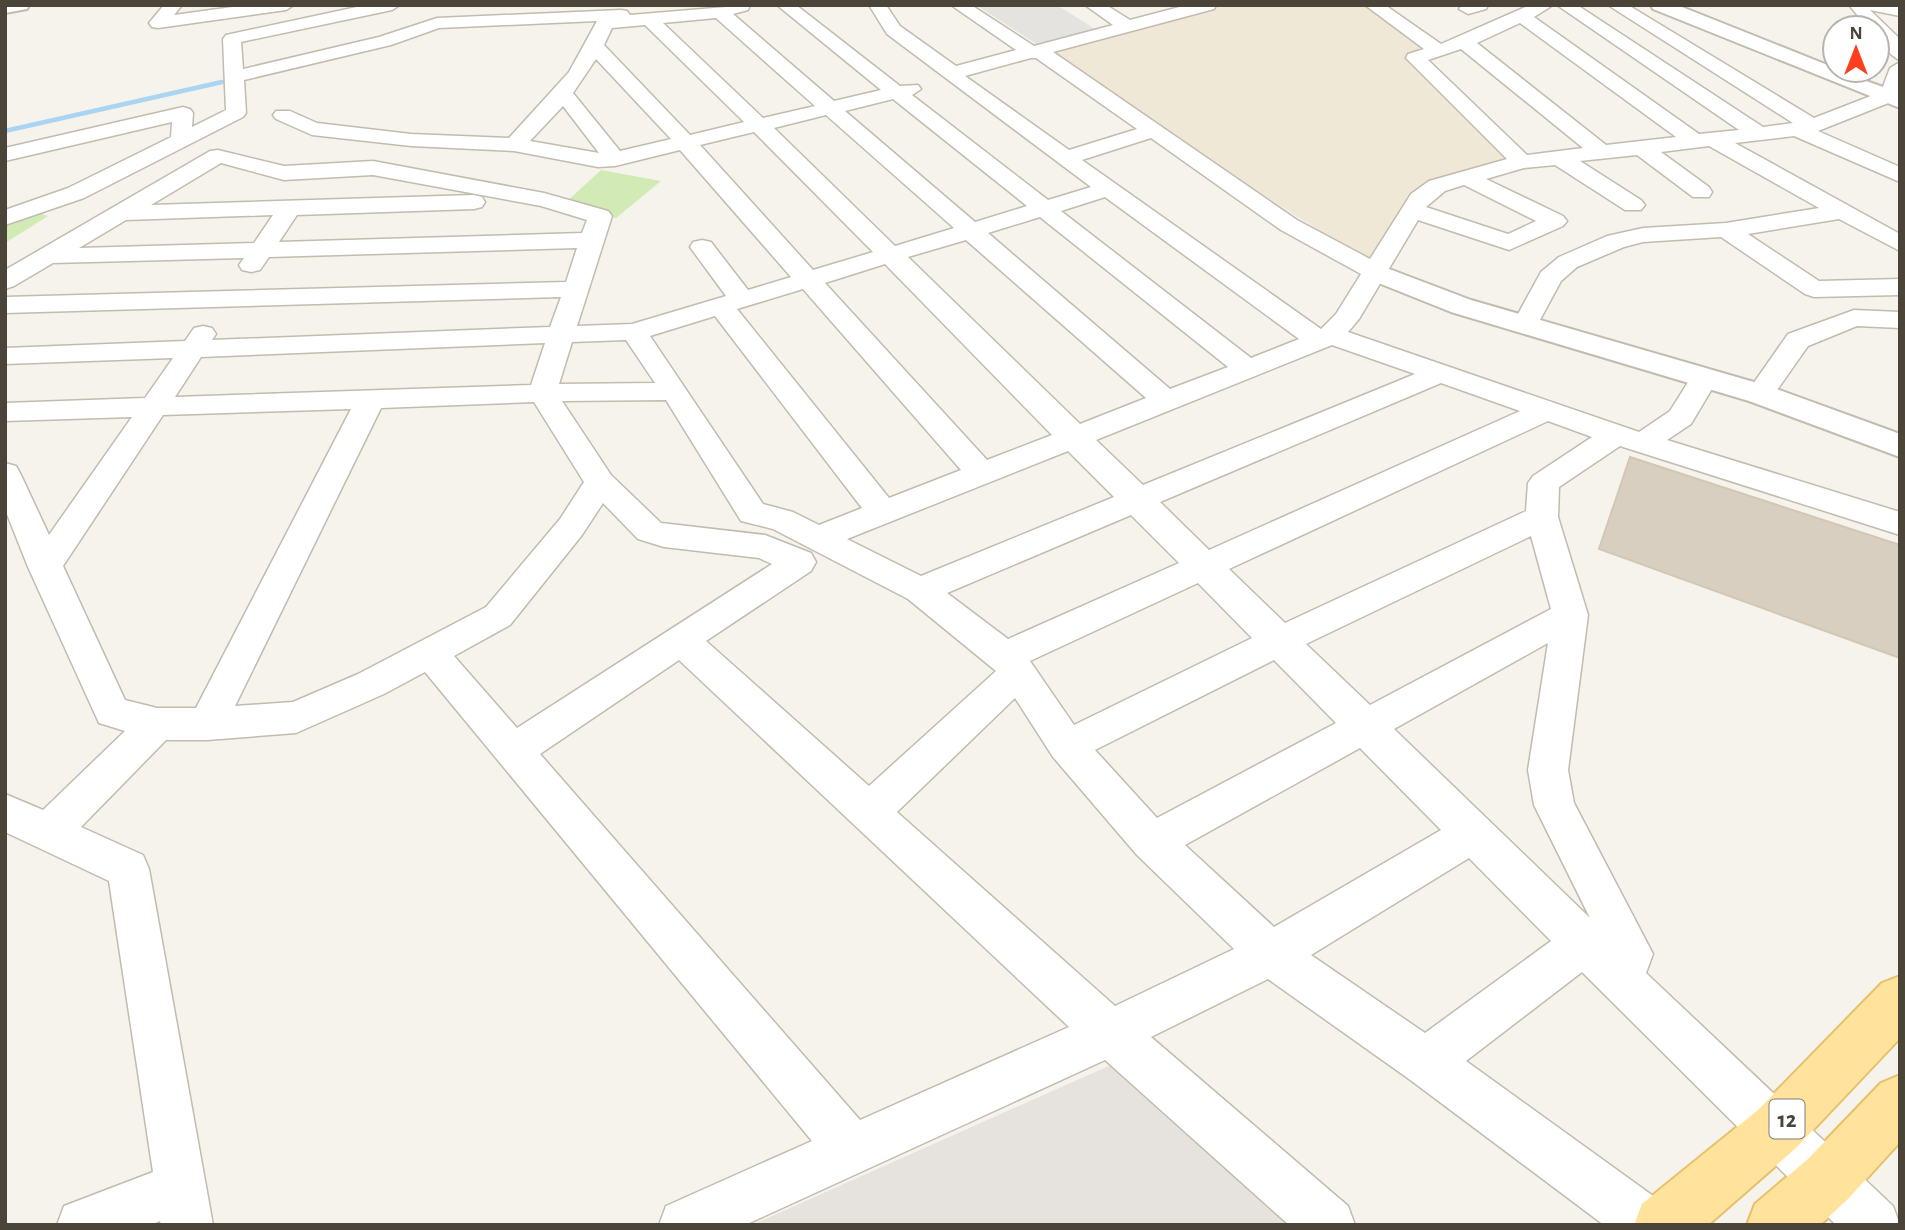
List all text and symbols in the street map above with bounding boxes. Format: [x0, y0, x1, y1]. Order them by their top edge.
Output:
north arrow [1821, 14, 1891, 84]
text: N [1849, 24, 1863, 43]
road number: 12 [1770, 1100, 1804, 1138]

